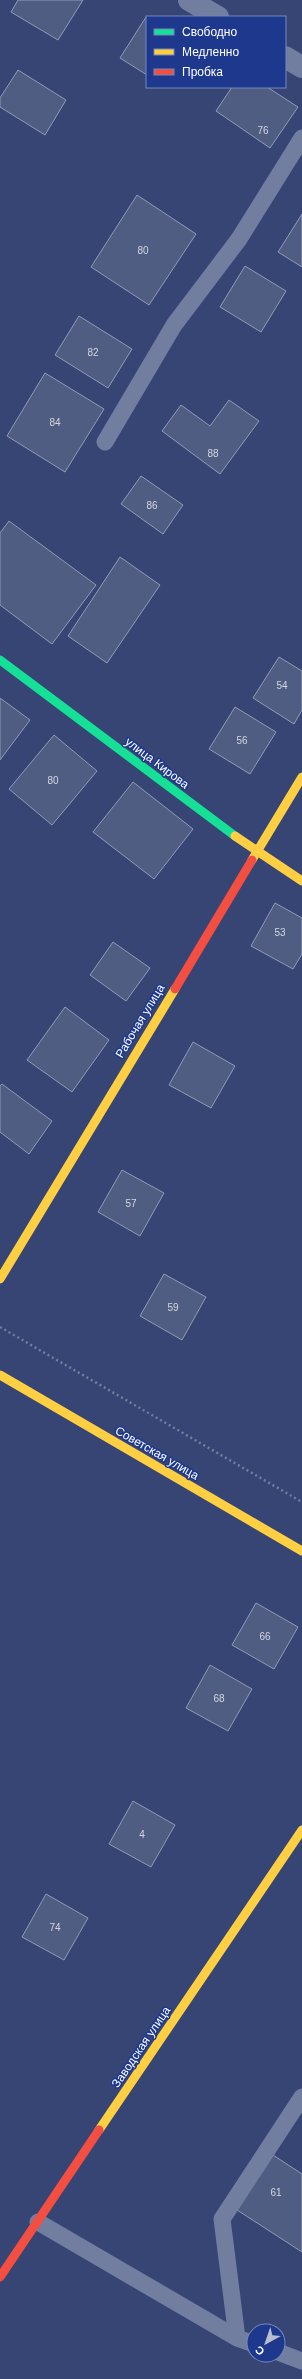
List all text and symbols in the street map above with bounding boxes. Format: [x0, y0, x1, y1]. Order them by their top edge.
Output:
legend [146, 16, 286, 88]
text: Свободно [182, 25, 237, 39]
text: Медленно [182, 45, 239, 59]
text: Пробка [182, 65, 223, 79]
house number: 76 [257, 125, 269, 136]
house number: 80 [137, 245, 149, 256]
house number: 82 [87, 347, 99, 358]
house number: 84 [49, 417, 61, 428]
house number: 88 [207, 448, 219, 459]
house number: 86 [146, 500, 158, 511]
house number: 54 [276, 680, 288, 691]
street label: улица Кирова [122, 734, 192, 792]
house number: 56 [236, 735, 248, 746]
house number: 80 [47, 775, 59, 786]
house number: 53 [274, 927, 286, 938]
street label: Рабочая улица [113, 981, 168, 1060]
house number: 57 [125, 1198, 137, 1209]
house number: 59 [167, 1302, 179, 1313]
street label: Советская улица [113, 1423, 202, 1483]
house number: 66 [259, 1631, 271, 1642]
house number: 68 [213, 1693, 225, 1704]
house number: 4 [139, 1829, 145, 1840]
house number: 74 [49, 1922, 61, 1933]
street label: Заводская улица [109, 2004, 173, 2090]
house number: 61 [270, 2187, 282, 2198]
north arrow [246, 2323, 286, 2363]
text: С [253, 2343, 266, 2358]

